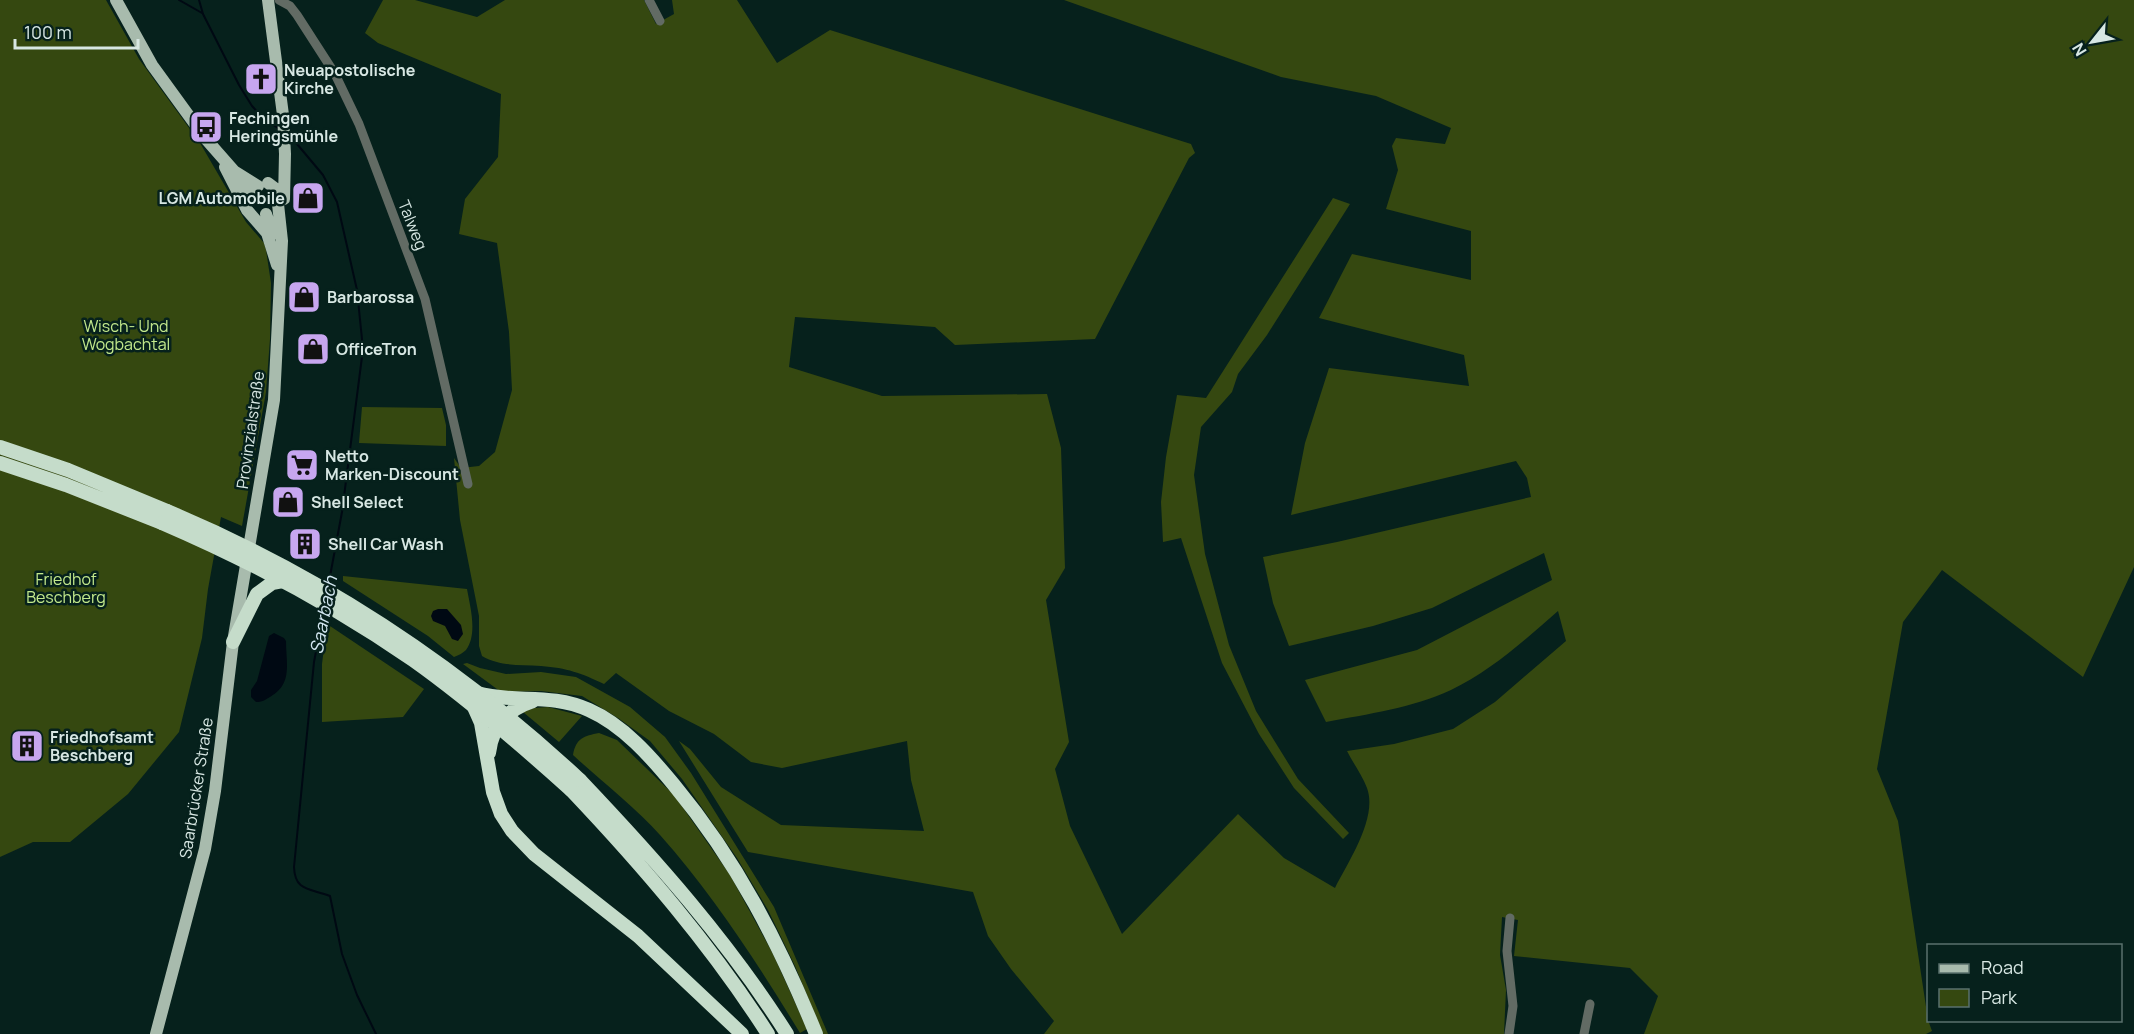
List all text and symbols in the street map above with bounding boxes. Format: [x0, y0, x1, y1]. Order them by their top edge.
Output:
scale bar [15, 12, 138, 50]
north arrow [2062, 12, 2122, 72]
text: 100 m [24, 20, 72, 44]
text: N [2067, 39, 2092, 60]
place label: Neuapostolische Kirche [284, 59, 416, 99]
church icon: Neuapostolische Kirche [243, 61, 279, 97]
place label: Fechingen Heringsmühle [229, 107, 338, 147]
bus stop icon: Fechingen Heringsmühle [188, 109, 224, 145]
shop icon: LGM Automobile [290, 180, 326, 216]
place label: LGM Automobile [158, 187, 285, 209]
street label: Talweg [393, 197, 433, 253]
shop icon: Barbarossa [286, 279, 322, 315]
place label: Barbarossa [327, 286, 414, 308]
park label: Wisch- Und Wogbachtal [82, 315, 170, 355]
shop icon: OfficeTron [295, 331, 331, 367]
place label: OfficeTron [336, 338, 417, 360]
street label: Provinzialstraße [231, 370, 269, 490]
place label: Netto Marken-Discount [325, 445, 459, 485]
supermarket icon: Netto Marken-Discount [284, 447, 320, 483]
shop icon: Shell Select [270, 484, 306, 520]
place label: Shell Select [311, 491, 404, 513]
building icon: Shell Car Wash [287, 526, 323, 562]
place label: Shell Car Wash [328, 533, 444, 555]
park label: Friedhof Beschberg [26, 568, 106, 608]
water label: Saarbach [304, 573, 343, 656]
street label: Saarbrücker Straße [174, 716, 218, 860]
place label: Friedhofsamt Beschberg [50, 726, 154, 766]
building icon: Friedhofsamt Beschberg [9, 728, 45, 764]
legend [1927, 944, 2122, 1022]
text: Road [1981, 955, 2024, 979]
text: Park [1981, 985, 2018, 1009]

